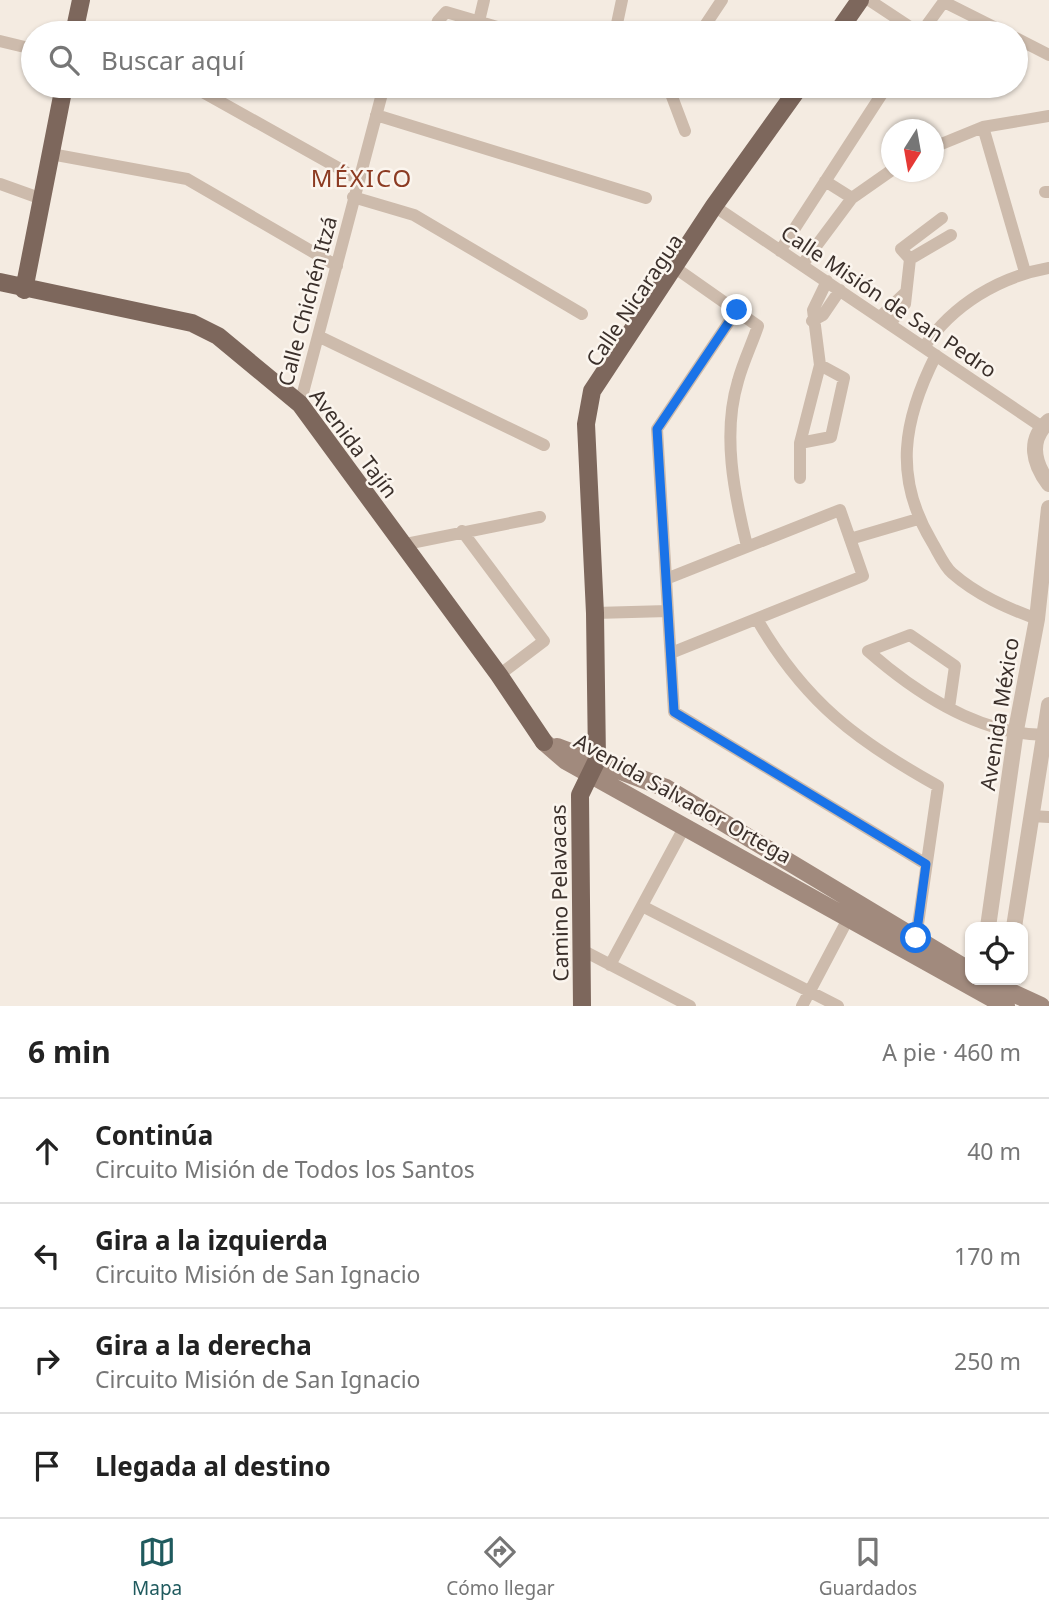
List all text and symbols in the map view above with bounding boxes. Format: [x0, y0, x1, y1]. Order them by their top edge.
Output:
search box [21, 21, 1028, 98]
icon: search [45, 41, 83, 79]
text: Buscar aquí [101, 42, 244, 78]
north arrow [881, 119, 944, 182]
district label: MÉXICO [311, 161, 413, 194]
street label: Calle Chichén Itzá [271, 213, 343, 389]
street label: Calle Misión de San Pedro [776, 218, 1002, 384]
street label: Calle Nicaragua [579, 228, 689, 372]
route end [721, 294, 752, 325]
street label: Avenida Tajín [304, 383, 404, 503]
street label: Avenida México [973, 636, 1025, 792]
street label: Avenida Salvador Ortega [569, 726, 797, 870]
street label: Camino Pelavacas [543, 804, 575, 982]
route start [900, 922, 931, 953]
map controls [965, 922, 1028, 985]
button: locate [965, 922, 1028, 985]
text: 6 min [28, 1031, 111, 1072]
text: A pie · 460 m [882, 1036, 1021, 1068]
text: Continúa [95, 1117, 213, 1153]
icon: ahead [28, 1132, 66, 1170]
text: 40 m [967, 1135, 1021, 1167]
text: Circuito Misión de Todos los Santos [95, 1153, 475, 1185]
text: Gira a la izquierda [95, 1222, 328, 1258]
icon: left [28, 1237, 66, 1275]
text: 170 m [954, 1240, 1021, 1272]
text: Circuito Misión de San Ignacio [95, 1258, 421, 1290]
text: Gira a la derecha [95, 1327, 312, 1363]
icon: right [28, 1342, 66, 1380]
text: 250 m [954, 1345, 1021, 1377]
text: Circuito Misión de San Ignacio [95, 1363, 421, 1395]
icon: arrive [28, 1447, 66, 1485]
text: Llegada al destino [95, 1448, 331, 1484]
tab: Mapa [132, 1533, 182, 1601]
tab: Cómo llegar [446, 1533, 555, 1601]
tab: Guardados [819, 1533, 917, 1601]

